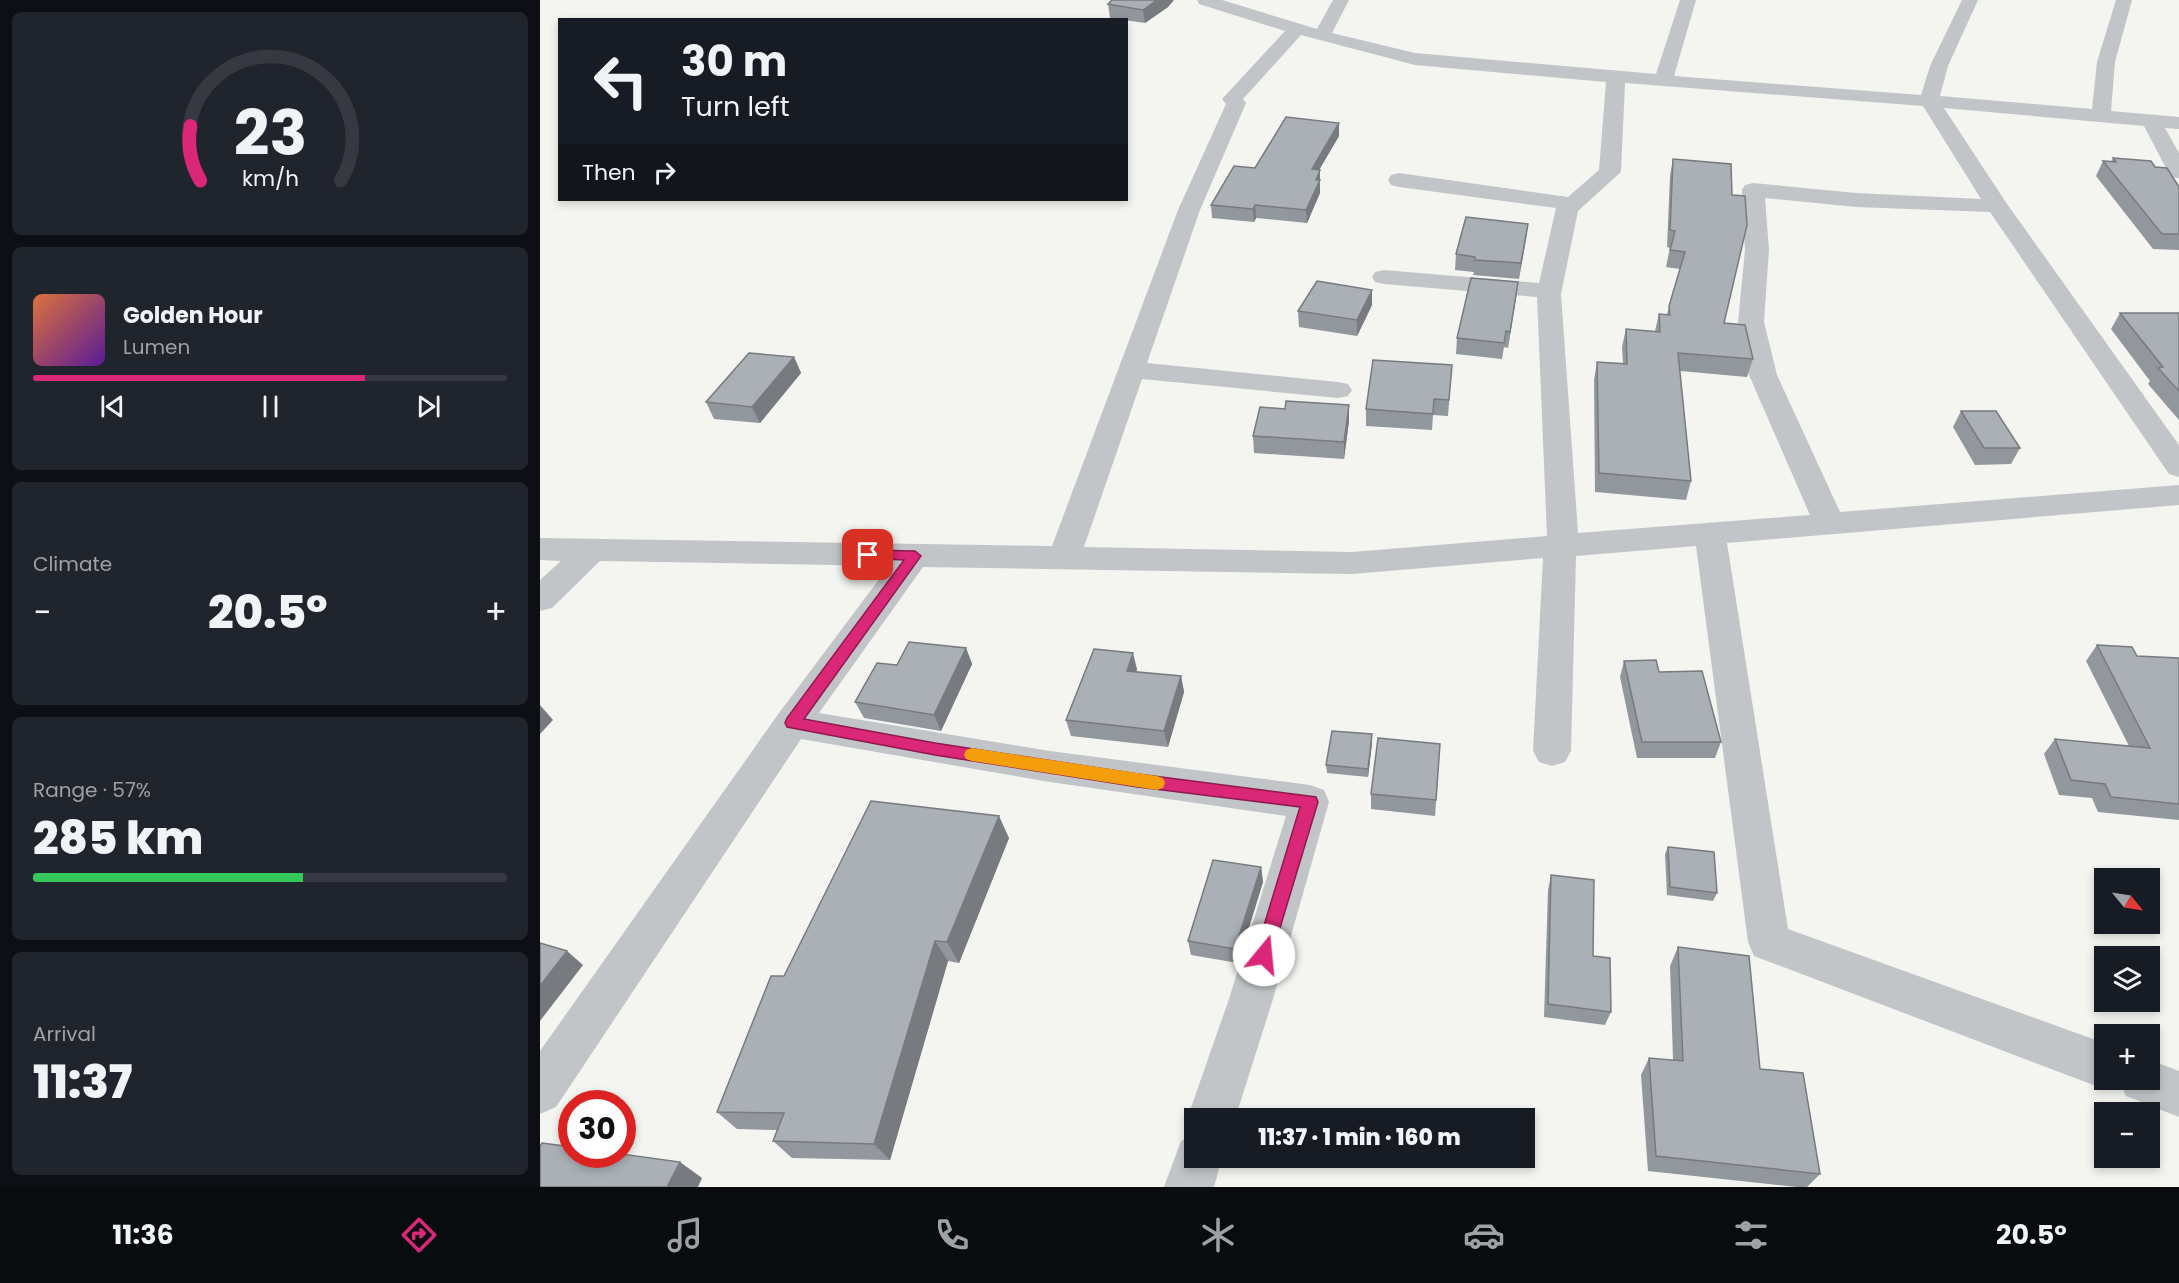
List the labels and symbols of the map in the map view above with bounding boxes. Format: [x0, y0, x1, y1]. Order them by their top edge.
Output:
pin [842, 529, 893, 580]
north arrow [2094, 868, 2160, 934]
position arrow [1232, 923, 1296, 987]
speed limit sign: 30 [558, 1090, 636, 1168]

